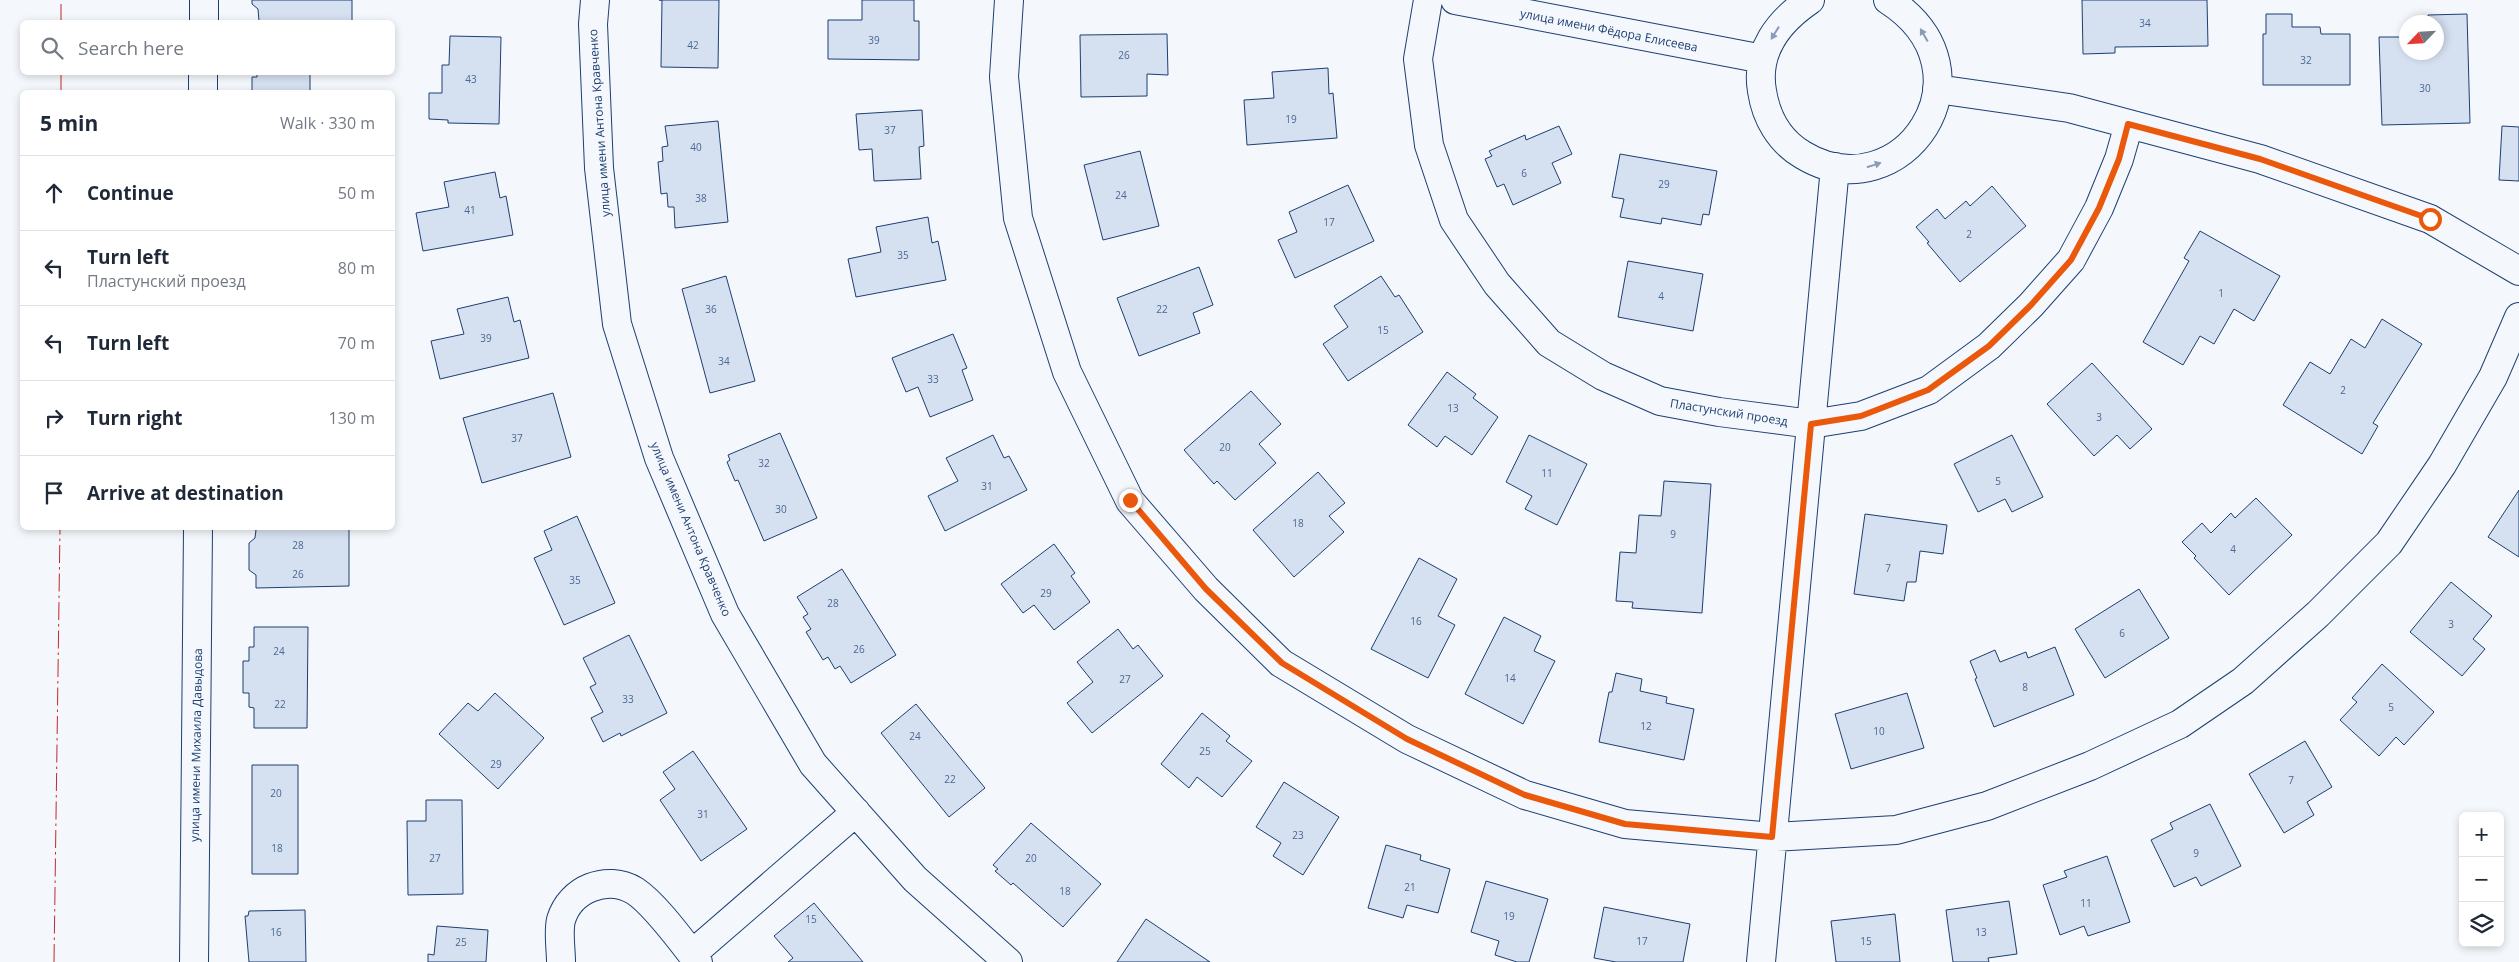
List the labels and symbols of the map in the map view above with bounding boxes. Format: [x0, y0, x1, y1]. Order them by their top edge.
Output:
street label: улица имени Фёдора Елисеева [1519, 4, 1699, 56]
north arrow [2399, 15, 2444, 60]
house number: 34 [2139, 16, 2151, 30]
one-way arrow [1770, 26, 1780, 39]
one-way arrow [1920, 28, 1929, 41]
street label: улица имени Антона Кравченко [584, 29, 614, 217]
house number: 39 [868, 33, 880, 47]
house number: 42 [687, 38, 699, 52]
house number: 26 [1118, 48, 1130, 62]
house number: 32 [2300, 53, 2312, 67]
house number: 43 [465, 72, 477, 86]
house number: 30 [2419, 81, 2431, 95]
house number: 19 [1285, 112, 1297, 126]
house number: 37 [884, 123, 896, 137]
house number: 40 [690, 140, 702, 154]
one-way arrow [1867, 160, 1882, 168]
house number: 6 [1521, 166, 1527, 180]
house number: 29 [1658, 177, 1670, 191]
house number: 24 [1115, 188, 1127, 202]
house number: 38 [695, 191, 707, 205]
house number: 41 [464, 203, 476, 217]
route start [2419, 208, 2442, 231]
house number: 17 [1323, 215, 1335, 229]
house number: 2 [1966, 227, 1972, 241]
house number: 35 [897, 248, 909, 262]
house number: 1 [2218, 286, 2224, 300]
house number: 4 [1658, 289, 1664, 303]
house number: 36 [705, 302, 717, 316]
house number: 22 [1156, 302, 1168, 316]
house number: 15 [1377, 323, 1389, 337]
house number: 39 [480, 331, 492, 345]
house number: 34 [718, 354, 730, 368]
house number: 33 [927, 372, 939, 386]
house number: 2 [2340, 383, 2346, 397]
street label: Пластунский проезд [1669, 394, 1789, 430]
house number: 13 [1447, 401, 1459, 415]
house number: 3 [2096, 410, 2102, 424]
house number: 37 [511, 431, 523, 445]
street label: улица имени Антона Кравченко [646, 439, 736, 619]
house number: 20 [1219, 440, 1231, 454]
house number: 32 [758, 456, 770, 470]
house number: 11 [1541, 466, 1553, 480]
house number: 5 [1995, 474, 2001, 488]
house number: 31 [981, 479, 993, 493]
route end [1119, 489, 1142, 512]
house number: 30 [775, 502, 787, 516]
house number: 18 [1292, 516, 1304, 530]
house number: 9 [1670, 527, 1676, 541]
house number: 28 [292, 538, 304, 552]
house number: 4 [2230, 542, 2236, 556]
house number: 7 [1885, 561, 1891, 575]
house number: 26 [292, 567, 304, 581]
house number: 35 [569, 573, 581, 587]
house number: 29 [1040, 586, 1052, 600]
house number: 28 [827, 596, 839, 610]
house number: 16 [1410, 614, 1422, 628]
house number: 3 [2448, 617, 2454, 631]
house number: 6 [2119, 626, 2125, 640]
house number: 26 [853, 642, 865, 656]
house number: 24 [273, 644, 285, 658]
street label: улица имени Михаила Давыдова [186, 648, 206, 842]
house number: 14 [1504, 671, 1516, 685]
house number: 27 [1119, 672, 1131, 686]
house number: 8 [2022, 680, 2028, 694]
house number: 33 [622, 692, 634, 706]
house number: 22 [274, 697, 286, 711]
house number: 5 [2388, 700, 2394, 714]
house number: 12 [1640, 719, 1652, 733]
house number: 10 [1873, 724, 1885, 738]
house number: 24 [909, 729, 921, 743]
house number: 25 [1199, 744, 1211, 758]
house number: 29 [490, 757, 502, 771]
house number: 22 [944, 772, 956, 786]
house number: 7 [2288, 773, 2294, 787]
house number: 20 [270, 786, 282, 800]
house number: 31 [697, 807, 709, 821]
house number: 23 [1292, 828, 1304, 842]
house number: 18 [271, 841, 283, 855]
house number: 9 [2193, 846, 2199, 860]
house number: 27 [429, 851, 441, 865]
house number: 20 [1025, 851, 1037, 865]
house number: 21 [1404, 880, 1416, 894]
house number: 18 [1059, 884, 1071, 898]
house number: 11 [2080, 896, 2092, 910]
house number: 19 [1503, 909, 1515, 923]
house number: 15 [805, 912, 817, 926]
house number: 16 [270, 925, 282, 939]
house number: 13 [1975, 925, 1987, 939]
house number: 17 [1636, 934, 1648, 948]
house number: 15 [1860, 934, 1872, 948]
house number: 25 [455, 935, 467, 949]

